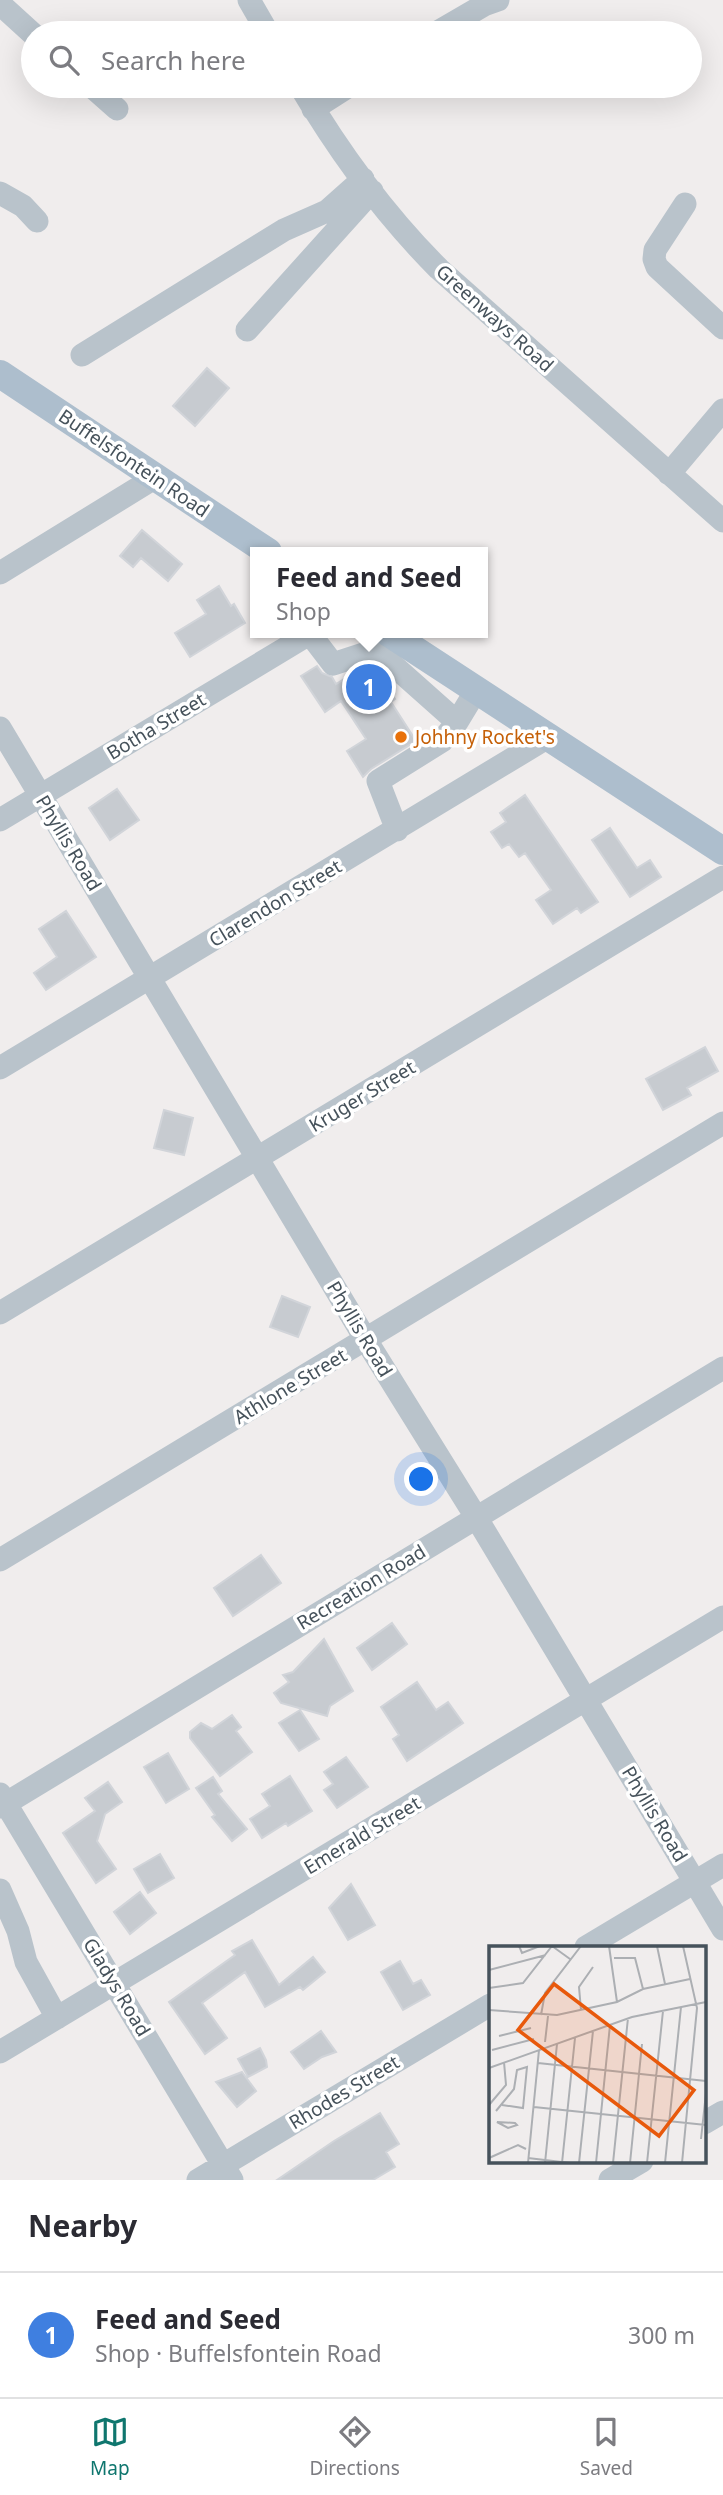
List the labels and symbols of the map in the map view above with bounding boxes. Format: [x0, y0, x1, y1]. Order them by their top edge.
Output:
street label: Greenways Road [431, 258, 559, 378]
street label: Buffelsfontein Road [54, 403, 214, 523]
pin: 1 [346, 661, 392, 713]
street label: Botha Street [102, 686, 210, 766]
place label: Johhny Rocket's [413, 724, 555, 750]
marker: Johhny Rocket's [393, 729, 409, 745]
street label: Phyllis Road [30, 790, 108, 896]
street label: Clarendon Street [204, 853, 346, 953]
street label: Kruger Street [304, 1054, 420, 1138]
street label: Phyllis Road [321, 1276, 399, 1382]
street label: Athlone Street [229, 1342, 351, 1430]
your location [404, 1462, 438, 1496]
street label: Recreation Road [292, 1538, 430, 1636]
street label: Phyllis Road [616, 1761, 694, 1867]
street label: Emerald Street [299, 1790, 425, 1880]
street label: Gladys Road [77, 1933, 157, 2041]
inset map [489, 1946, 706, 2162]
street label: Rhodes Street [284, 2049, 404, 2135]

